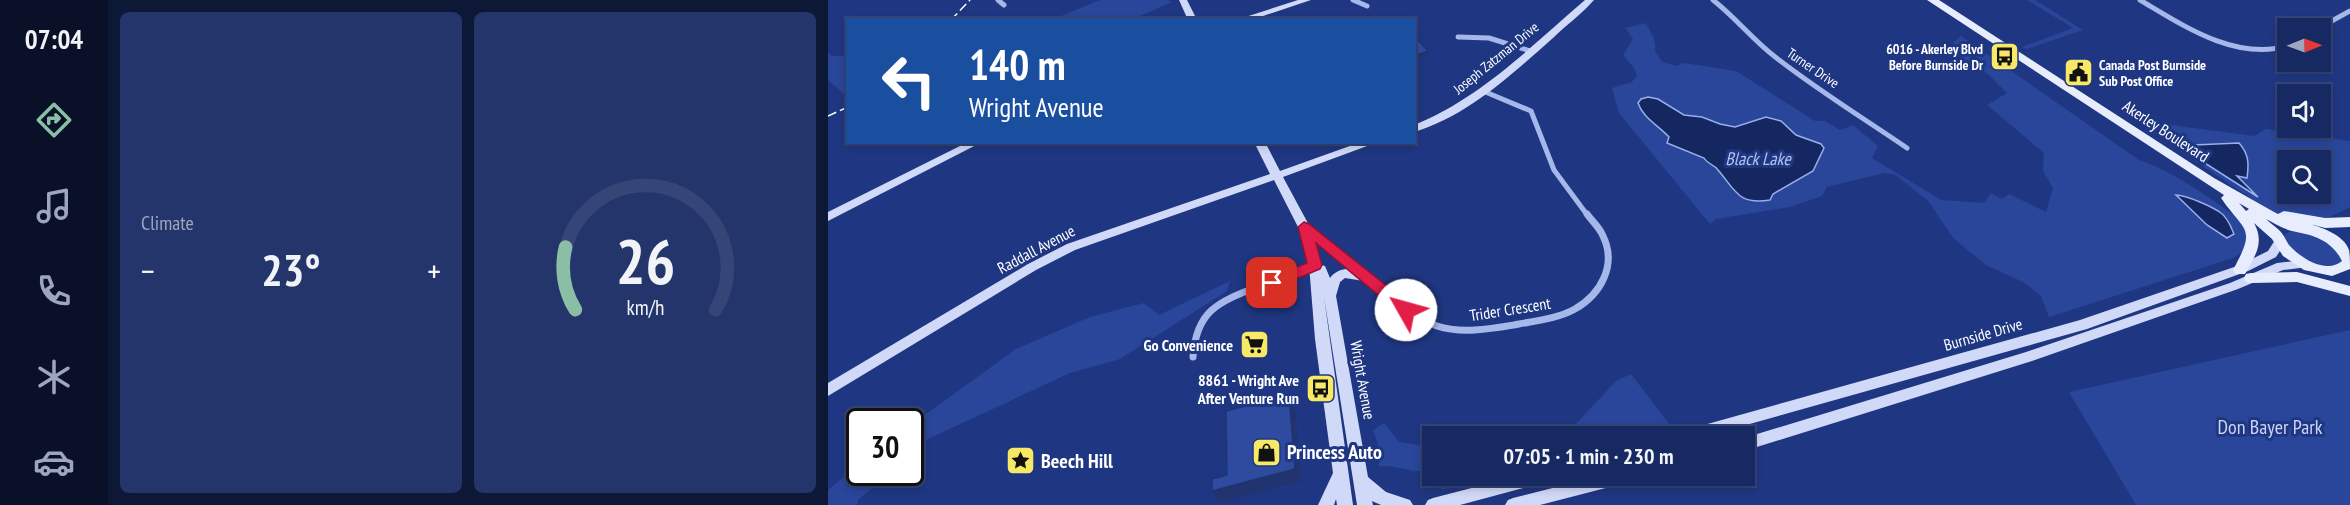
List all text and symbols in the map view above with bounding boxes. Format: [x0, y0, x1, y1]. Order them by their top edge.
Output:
street label: Joseph Zatzman Drive [1449, 18, 1542, 99]
north arrow [2277, 18, 2331, 72]
map controls [2277, 18, 2331, 204]
text: 07:04 [25, 22, 83, 56]
text: 140 m [969, 37, 1066, 92]
place label: 6016 - Akerley Blvd Before Burnside Dr [1886, 40, 1984, 74]
bus stop icon: 6016 - Akerley Blvd Before Burnside Dr [1988, 41, 2020, 73]
icon: left [870, 42, 948, 120]
street label: Turner Drive [1783, 44, 1843, 92]
place label: Canada Post Burnside Sub Post Office [2099, 56, 2206, 90]
public building icon: Canada Post Burnside Sub Post Office [2062, 57, 2094, 89]
button: sound [2277, 84, 2331, 138]
text: Wright Avenue [969, 90, 1104, 124]
street label: Akerley Boulevard [2119, 96, 2213, 166]
icon: directions [33, 99, 75, 141]
water label: Black Lake [1725, 147, 1792, 170]
button: search [2277, 150, 2331, 204]
icon: music [33, 185, 75, 227]
text: Climate [141, 210, 194, 236]
text: 26 [615, 220, 675, 301]
street label: Raddall Avenue [994, 220, 1078, 278]
text: 23° [261, 240, 321, 298]
text: − [141, 249, 155, 292]
text: + [427, 249, 441, 292]
pin [1246, 257, 1297, 308]
icon: arrive [1255, 266, 1288, 299]
icon: phone [33, 270, 75, 312]
position arrow [1374, 278, 1438, 342]
text: km/h [626, 293, 664, 321]
street label: Trider Crescent [1468, 293, 1553, 325]
street label: Burnside Drive [1941, 313, 2025, 355]
supermarket icon: Go Convenience [1238, 329, 1270, 361]
place label: Go Convenience [1143, 335, 1233, 355]
street label: Wright Avenue [1346, 339, 1380, 421]
icon: climate [33, 356, 75, 398]
place label: 8861 - Wright Ave After Venture Run [1197, 370, 1299, 408]
bus stop icon: 8861 - Wright Ave After Venture Run [1304, 373, 1336, 405]
speed limit sign: 30 [846, 408, 924, 486]
park label: Don Bayer Park [2218, 414, 2323, 440]
shop icon: Princess Auto [1250, 436, 1282, 468]
place label: Princess Auto [1287, 439, 1382, 465]
icon: car [33, 441, 75, 483]
text: 07:05 · 1 min · 230 m [1503, 442, 1674, 470]
place icon: Beech Hill [1004, 445, 1036, 477]
place label: Beech Hill [1041, 448, 1113, 474]

